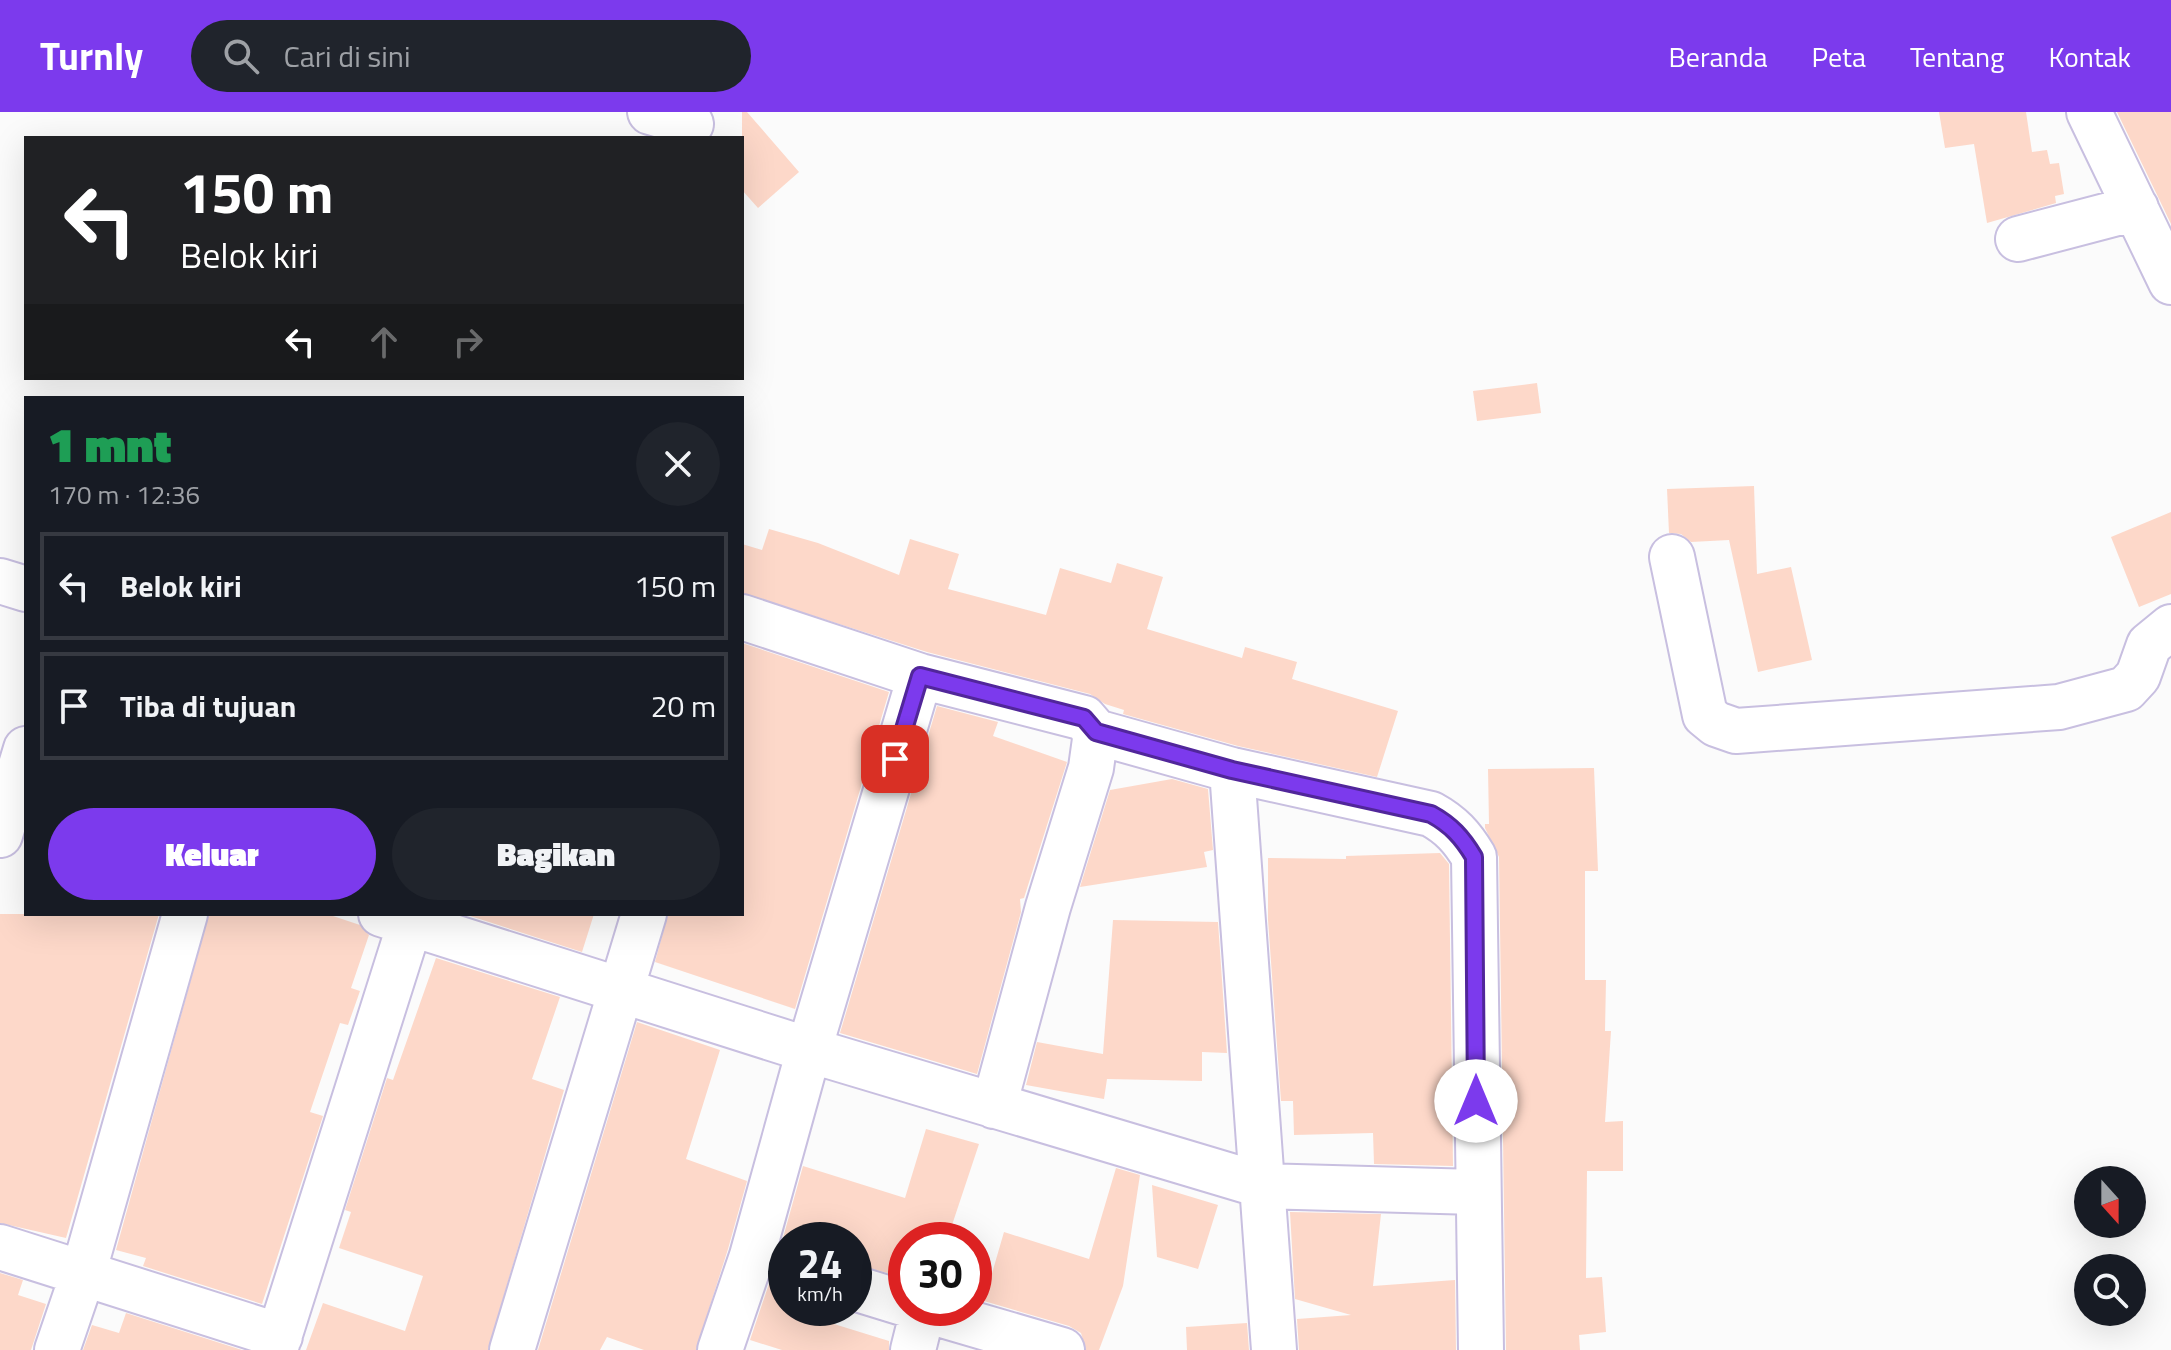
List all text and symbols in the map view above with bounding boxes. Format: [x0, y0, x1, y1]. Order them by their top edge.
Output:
search box [191, 20, 751, 92]
text: Turnly [40, 27, 143, 85]
text: Cari di sini [283, 33, 411, 79]
icon: search [219, 34, 263, 78]
text: Beranda [1669, 35, 1768, 78]
text: Peta [1812, 35, 1866, 78]
text: Tentang [1910, 35, 2004, 78]
text: Kontak [2048, 35, 2131, 78]
text: 150 m [180, 150, 333, 235]
icon: left [48, 168, 152, 272]
text: Belok kiri [180, 227, 318, 282]
icon: left [278, 320, 322, 364]
icon: ahead [362, 320, 406, 364]
icon: right [446, 320, 490, 364]
text: 1 mnt [48, 408, 172, 481]
button: close [636, 422, 720, 506]
text: 170 m · 12:36 [48, 475, 200, 514]
text: Belok kiri [120, 563, 242, 609]
text: 150 m [634, 563, 716, 609]
icon: left [52, 564, 96, 608]
text: Tiba di tujuan [120, 683, 296, 729]
text: 20 m [651, 683, 716, 729]
icon: arrive [52, 684, 96, 728]
pin [861, 725, 929, 793]
icon: arrive [873, 737, 917, 781]
button: Keluar [48, 808, 376, 900]
button: Bagikan [392, 808, 720, 900]
position arrow [1434, 1059, 1518, 1143]
north arrow [2074, 1166, 2146, 1238]
map controls [2074, 1166, 2146, 1326]
speed limit sign: 30 [888, 1222, 992, 1326]
text: 24 [798, 1233, 842, 1294]
button: search [2074, 1254, 2146, 1326]
text: km/h [797, 1278, 843, 1309]

